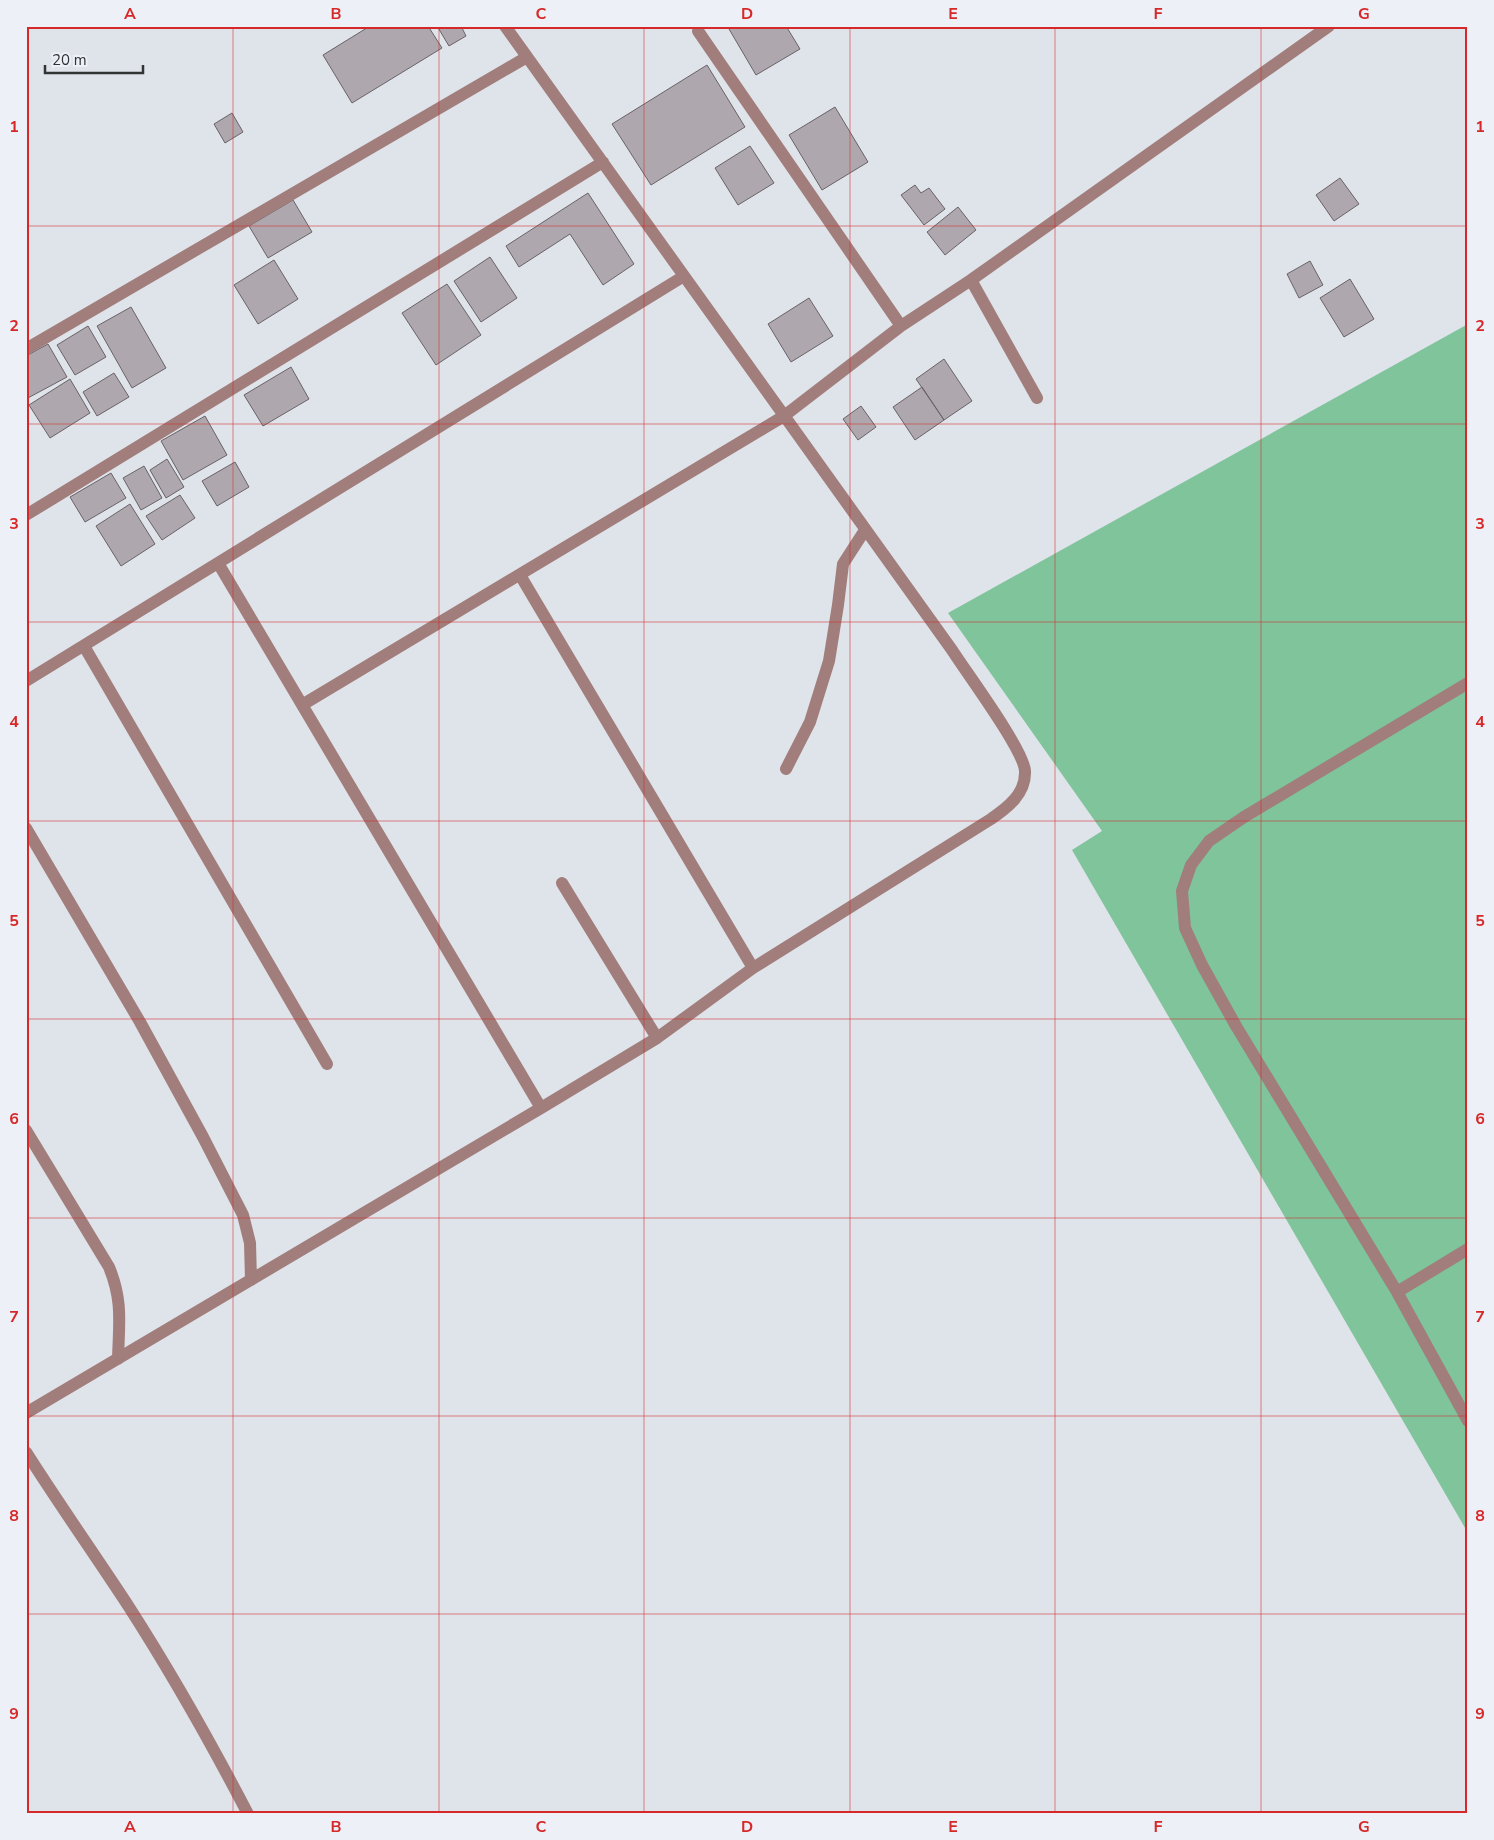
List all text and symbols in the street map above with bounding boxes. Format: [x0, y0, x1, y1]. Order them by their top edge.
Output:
text: A [124, 3, 136, 25]
text: B [330, 3, 342, 25]
text: C [536, 3, 547, 25]
text: D [741, 3, 753, 25]
text: E [948, 3, 958, 25]
text: F [1154, 3, 1163, 25]
text: G [1358, 3, 1370, 25]
scale bar [45, 42, 142, 74]
text: 20 m [52, 50, 87, 70]
text: 1 [9, 116, 19, 138]
text: 1 [1475, 116, 1485, 138]
text: 2 [9, 315, 19, 337]
text: 2 [1475, 315, 1485, 337]
text: 3 [9, 513, 19, 535]
text: 3 [1475, 513, 1485, 535]
text: 4 [9, 711, 19, 733]
text: 4 [1475, 711, 1485, 733]
text: 5 [9, 910, 19, 932]
text: 5 [1475, 910, 1485, 932]
text: 6 [9, 1108, 19, 1130]
text: 6 [1475, 1108, 1485, 1130]
text: 7 [9, 1306, 19, 1328]
text: 7 [1475, 1306, 1485, 1328]
text: 8 [9, 1505, 19, 1527]
text: 8 [1475, 1505, 1485, 1527]
text: 9 [9, 1703, 19, 1725]
text: 9 [1475, 1703, 1485, 1725]
text: A [124, 1816, 136, 1838]
text: B [330, 1816, 342, 1838]
text: C [536, 1816, 547, 1838]
text: D [741, 1816, 753, 1838]
text: E [948, 1816, 958, 1838]
text: F [1154, 1816, 1163, 1838]
text: G [1358, 1816, 1370, 1838]

